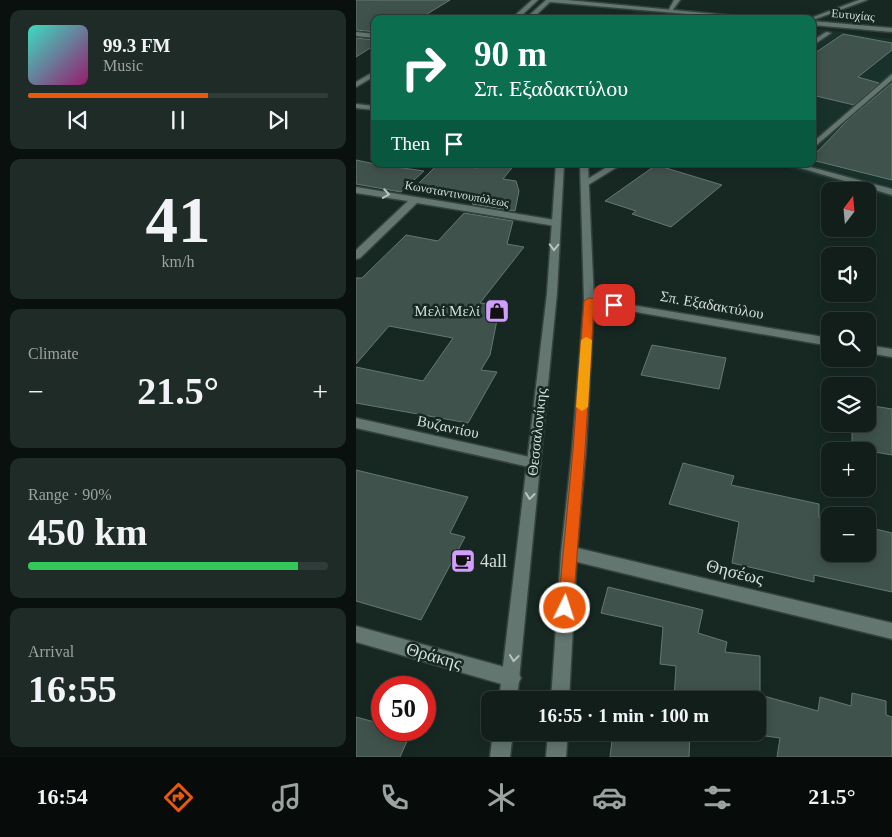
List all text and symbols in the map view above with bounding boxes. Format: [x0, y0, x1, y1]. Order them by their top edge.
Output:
street label: Ευτυχίας [831, 6, 876, 24]
text: 99.3 FM [103, 35, 171, 56]
icon: right [391, 35, 456, 100]
text: 90 m [474, 35, 547, 74]
text: Music [103, 57, 143, 74]
text: Σπ. Εξαδακτύλου [474, 76, 628, 101]
icon: previous [64, 106, 92, 134]
icon: pause [164, 106, 192, 134]
icon: next [264, 106, 292, 134]
icon: arrive [440, 130, 468, 158]
text: Then [391, 133, 430, 154]
street label: Κωνσταντινουπόλεως [404, 178, 510, 210]
north arrow [821, 182, 876, 238]
map controls [821, 182, 876, 562]
text: 41 [146, 184, 211, 256]
one-way arrow [382, 189, 390, 199]
one-way arrow [548, 244, 559, 252]
button: sound [821, 247, 876, 302]
text: km/h [162, 253, 194, 270]
pin [593, 284, 635, 326]
street label: Σπ. Εξαδακτύλου [659, 288, 765, 322]
icon: arrive [600, 291, 628, 319]
shop icon: Μελί Μελί [484, 298, 510, 324]
place label: Μελί Μελί [414, 303, 480, 319]
button: search [821, 312, 876, 367]
text: Climate [28, 345, 79, 362]
text: 21.5° [137, 370, 219, 412]
text: − [28, 376, 44, 407]
text: + [312, 376, 328, 407]
button: layers [821, 377, 876, 432]
street label: Θεσσαλονίκης [524, 387, 550, 477]
street label: Βυζαντίου [416, 413, 480, 441]
button: + [821, 442, 876, 497]
text: Range · 90% [28, 486, 112, 503]
one-way arrow [525, 492, 536, 500]
button: − [821, 507, 876, 562]
text: 450 km [28, 511, 147, 553]
cafe icon: 4all [450, 548, 476, 574]
place label: 4all [480, 551, 507, 571]
street label: Θησέως [704, 555, 766, 589]
position arrow [538, 581, 590, 633]
street label: Θράκης [404, 639, 464, 673]
text: Arrival [28, 643, 74, 660]
one-way arrow [509, 654, 520, 662]
text: 16:55 [28, 668, 117, 710]
speed limit sign: 50 [371, 676, 436, 741]
text: 16:55 · 1 min · 100 m [538, 705, 709, 726]
icon: directions [161, 780, 196, 815]
icon: music [269, 780, 304, 815]
icon: phone [377, 780, 412, 815]
icon: climate [484, 780, 519, 815]
icon: car [592, 780, 627, 815]
icon: filters [700, 780, 735, 815]
text: 16:54 [36, 784, 88, 809]
text: 21.5° [808, 784, 855, 809]

